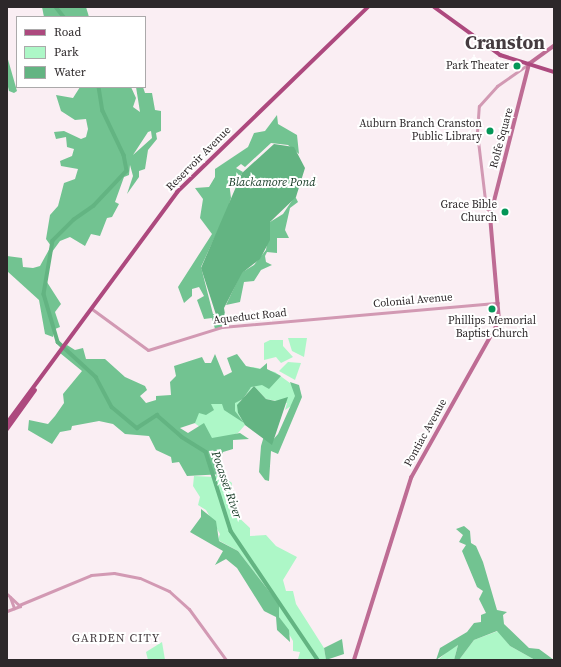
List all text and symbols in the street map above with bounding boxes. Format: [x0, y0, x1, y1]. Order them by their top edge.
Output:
legend [16, 16, 146, 88]
text: Road [54, 24, 81, 40]
district label: Cranston [465, 32, 545, 54]
text: Park [54, 44, 79, 60]
place label: Park Theater [446, 59, 509, 73]
marker: Park Theater [512, 61, 522, 71]
text: Water [54, 64, 86, 80]
street label: Rolfe Square [488, 106, 516, 170]
place label: Auburn Branch Cranston Public Library [359, 118, 482, 144]
street label: Reservoir Avenue [164, 124, 234, 194]
marker: Auburn Branch Cranston Public Library [485, 126, 495, 136]
water label: Blackamore Pond [229, 176, 315, 190]
place label: Grace Bible Church [441, 199, 497, 225]
marker: Grace Bible Church [500, 207, 510, 217]
street label: Colonial Avenue [373, 291, 453, 311]
marker: Phillips Memorial Baptist Church [487, 304, 497, 314]
street label: Aqueduct Road [213, 307, 287, 327]
place label: Phillips Memorial Baptist Church [448, 315, 536, 341]
street label: Pontiac Avenue [402, 397, 450, 469]
water label: Pocasset River [208, 449, 244, 521]
district label: GARDEN CITY [72, 632, 160, 646]

